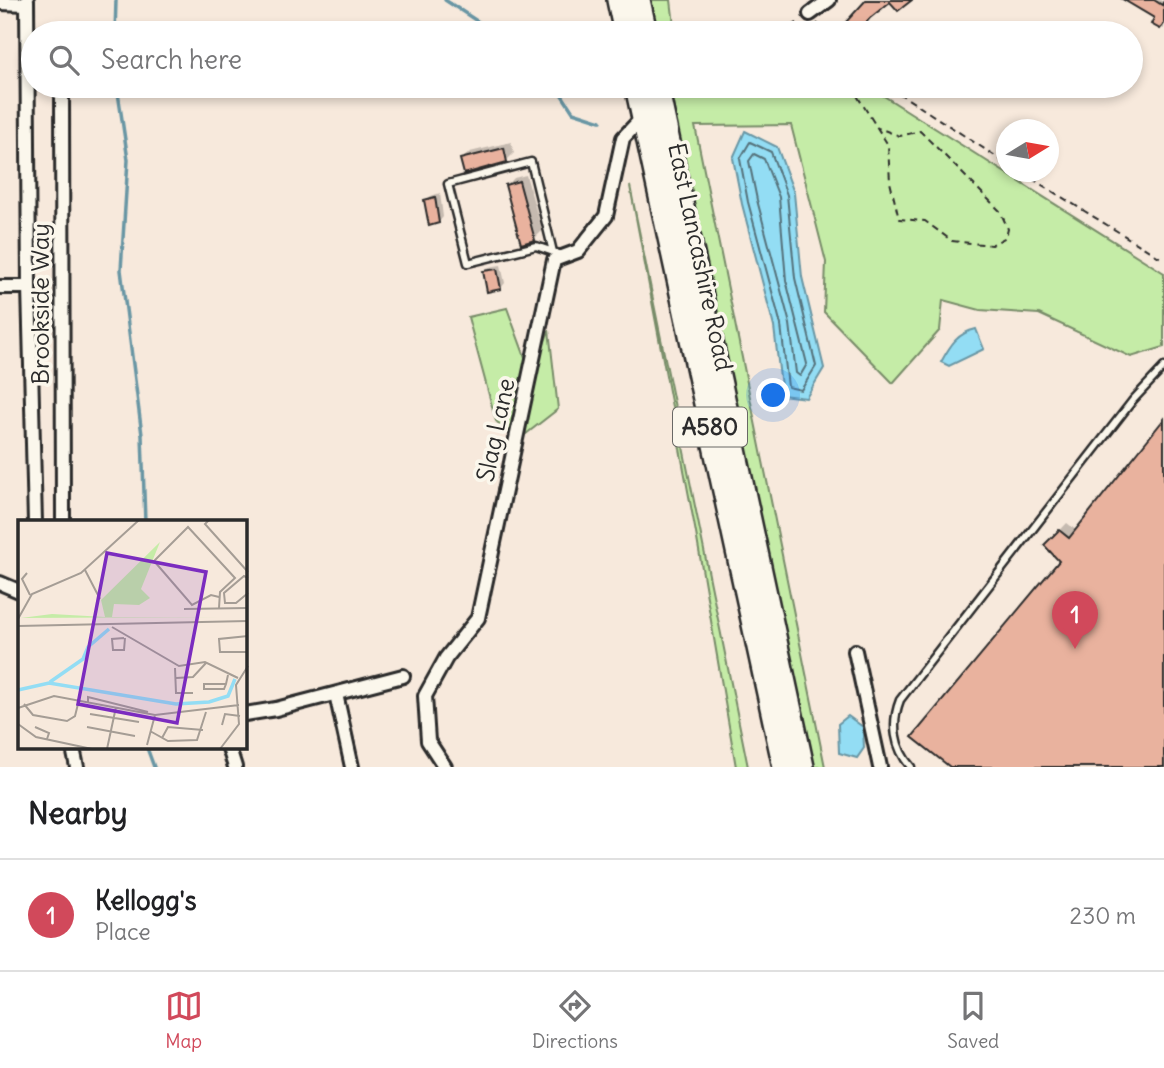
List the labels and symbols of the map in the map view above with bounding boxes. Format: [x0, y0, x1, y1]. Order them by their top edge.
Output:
north arrow [996, 119, 1059, 182]
street label: East Lancashire Road [662, 140, 740, 374]
street label: Brookside Way [25, 223, 55, 385]
street label: Slag Lane [469, 375, 521, 484]
your location [756, 378, 790, 412]
road number: A580 [673, 408, 747, 446]
inset map [18, 520, 247, 750]
pin: 1 [1052, 591, 1098, 649]

